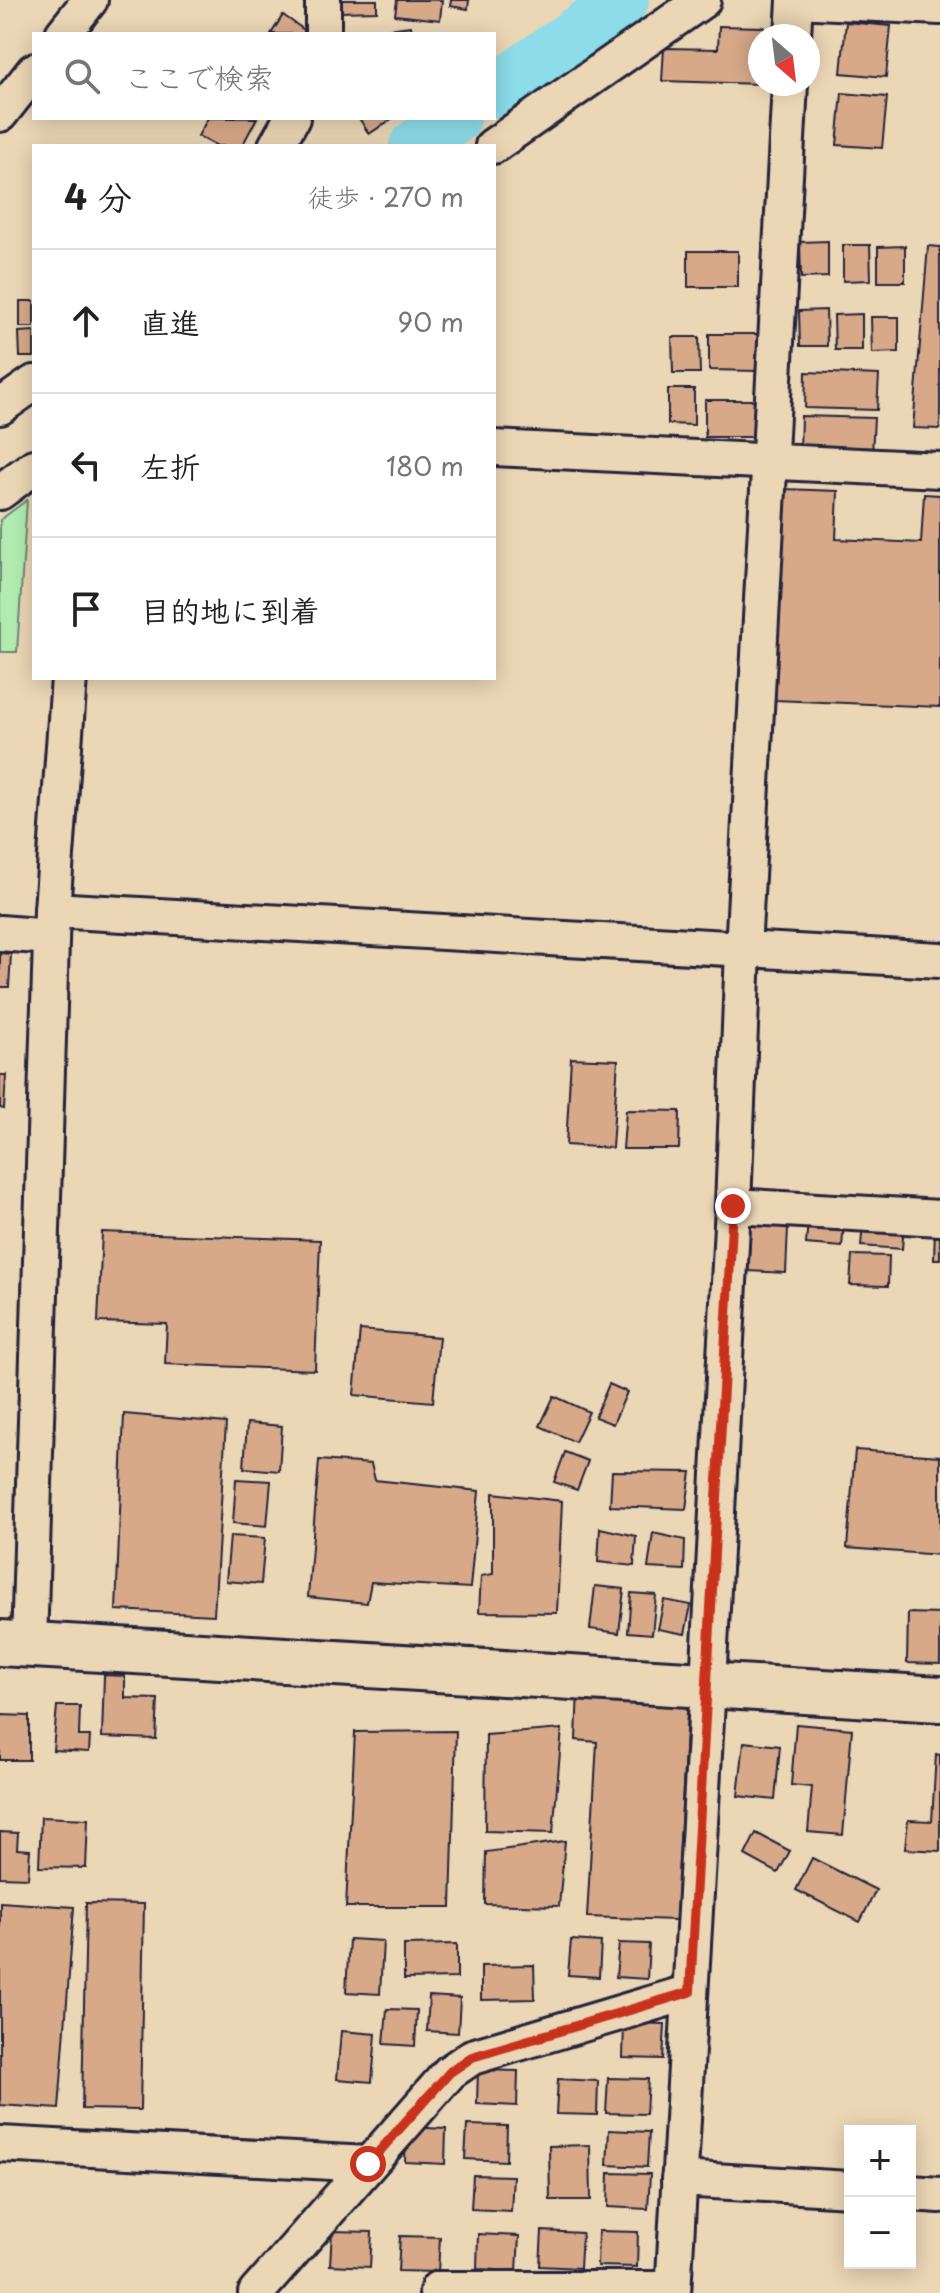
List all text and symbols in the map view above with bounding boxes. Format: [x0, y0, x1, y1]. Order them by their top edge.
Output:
north arrow [748, 24, 820, 96]
search box [32, 32, 496, 120]
icon: search [60, 54, 104, 98]
text: ここで検索 [124, 54, 274, 99]
text: 4 分 [64, 170, 132, 222]
text: 徒歩 · 270 m [308, 177, 464, 216]
icon: ahead [64, 299, 108, 343]
text: 直進 [140, 299, 200, 344]
text: 90 m [397, 302, 464, 341]
icon: left [64, 443, 108, 487]
text: 左折 [140, 443, 200, 488]
text: 180 m [386, 446, 464, 485]
icon: arrive [64, 587, 108, 631]
text: 目的地に到着 [140, 587, 320, 632]
route end [715, 1188, 751, 1224]
map controls [844, 2125, 916, 2269]
button: + [844, 2125, 916, 2197]
route start [350, 2146, 386, 2182]
button: − [844, 2197, 916, 2269]

